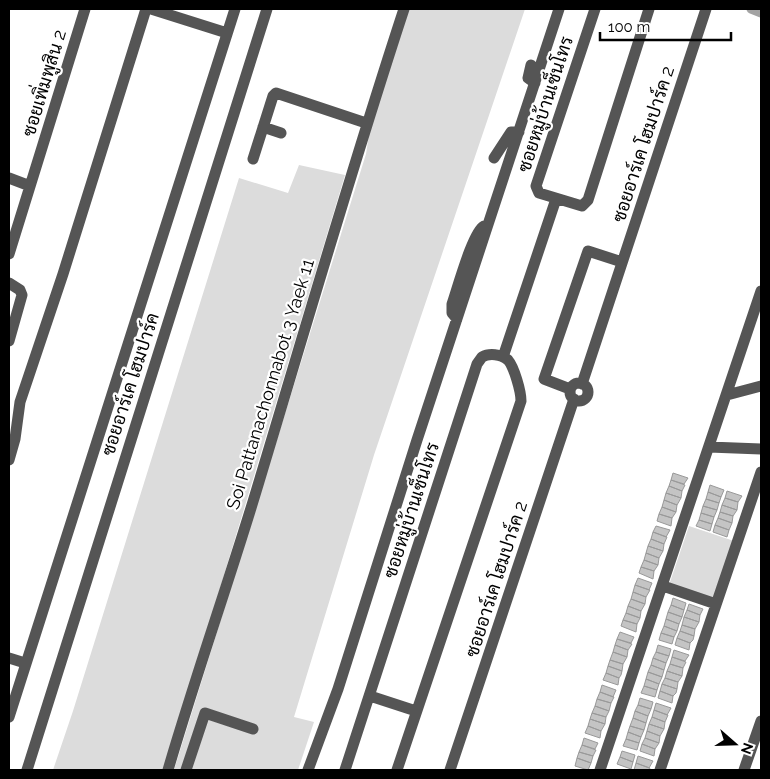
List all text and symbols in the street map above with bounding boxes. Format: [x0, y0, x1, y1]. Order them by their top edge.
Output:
scale bar [600, 10, 731, 42]
text: 100 m [608, 18, 650, 36]
street label: ซอยเพิ่มพูสิน 2 [14, 26, 73, 140]
street label: ซอยหมู่บ้านเซ็นโทร [510, 32, 580, 176]
street label: ซอยอาร์เค โฮมปาร์ค 2 [606, 63, 678, 225]
street label: Soi Pattanachonnabot 3 Yaek 11 [222, 256, 318, 512]
street label: ซอยอาร์เค โฮมปาร์ค [95, 309, 163, 458]
street label: ซอยหมู่บ้านเซ็นโทร [376, 438, 446, 582]
street label: ซอยอาร์เค โฮมปาร์ค 2 [459, 498, 531, 660]
north arrow [710, 719, 760, 769]
text: N [738, 741, 757, 756]

